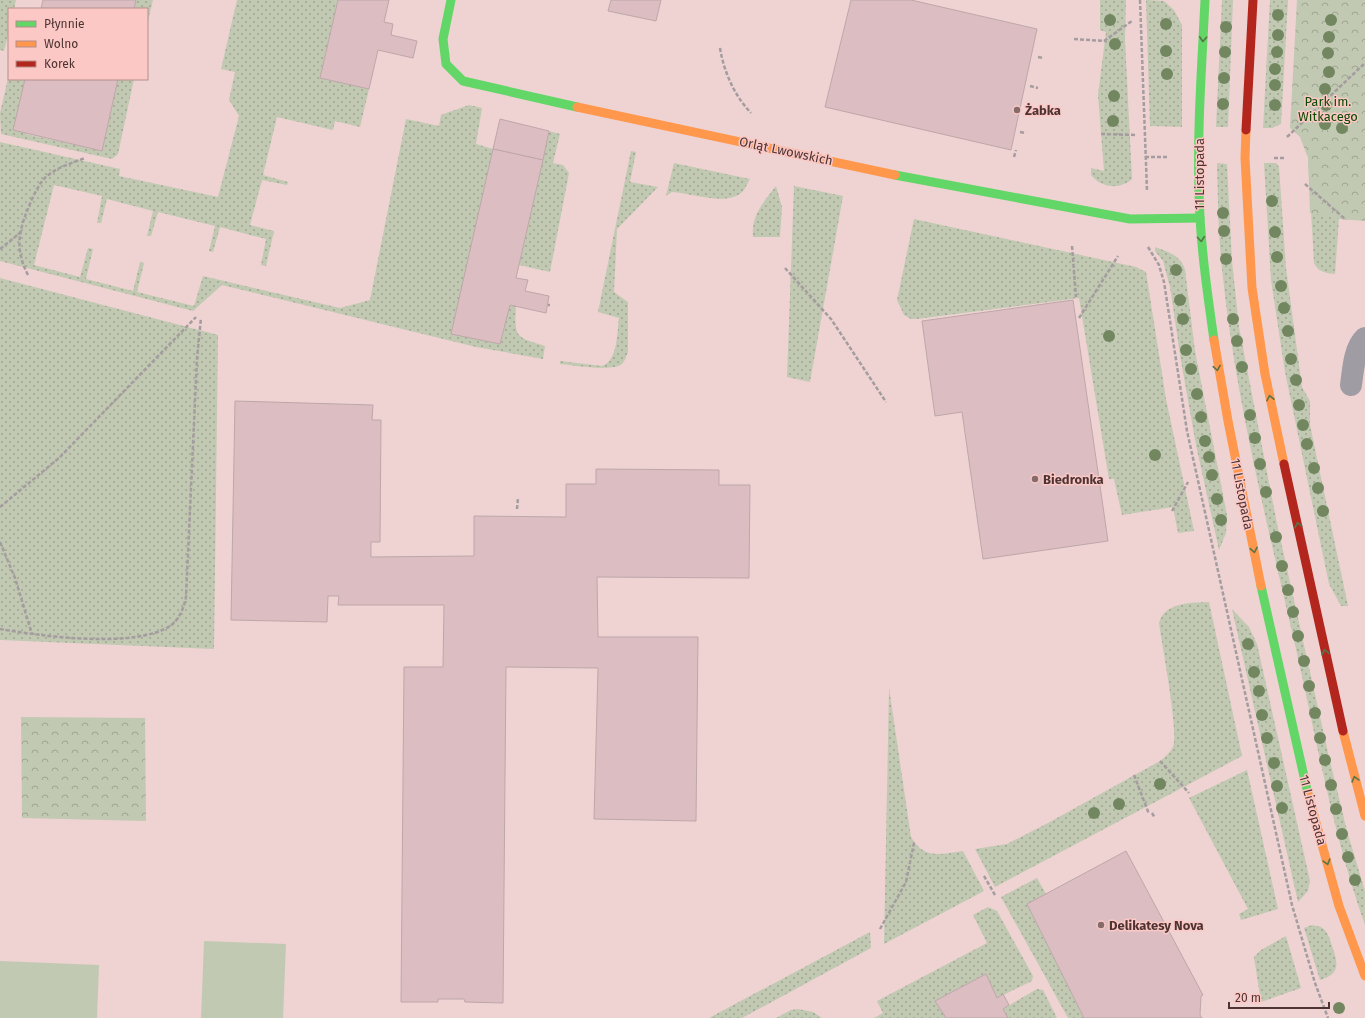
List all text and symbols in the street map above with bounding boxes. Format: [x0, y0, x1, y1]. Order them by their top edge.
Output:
legend [8, 8, 148, 80]
text: Płynnie [44, 17, 85, 31]
one-way arrow [1199, 36, 1208, 42]
text: Wolno [44, 37, 78, 51]
text: Korek [44, 57, 76, 71]
park label: Park im. Witkacego [1298, 94, 1358, 124]
place label: Żabka [1025, 103, 1061, 118]
marker: Żabka [1012, 105, 1022, 115]
street label: Orląt Lwowskich [738, 134, 834, 168]
street label: 11 Listopada [1192, 138, 1207, 210]
one-way arrow [1197, 236, 1206, 242]
one-way arrow [1212, 365, 1221, 371]
one-way arrow [1267, 395, 1275, 401]
street label: 11 Listopada [1228, 457, 1256, 531]
place label: Biedronka [1043, 472, 1104, 487]
marker: Biedronka [1030, 474, 1040, 484]
one-way arrow [1294, 522, 1302, 528]
one-way arrow [1249, 547, 1257, 553]
one-way arrow [1322, 649, 1330, 655]
street label: 11 Listopada [1296, 773, 1330, 847]
one-way arrow [1351, 775, 1360, 782]
one-way arrow [1322, 859, 1331, 866]
place label: Delikatesy Nova [1109, 918, 1204, 933]
marker: Delikatesy Nova [1096, 920, 1106, 930]
scale bar [1229, 984, 1329, 1010]
text: 20 m [1235, 991, 1261, 1005]

